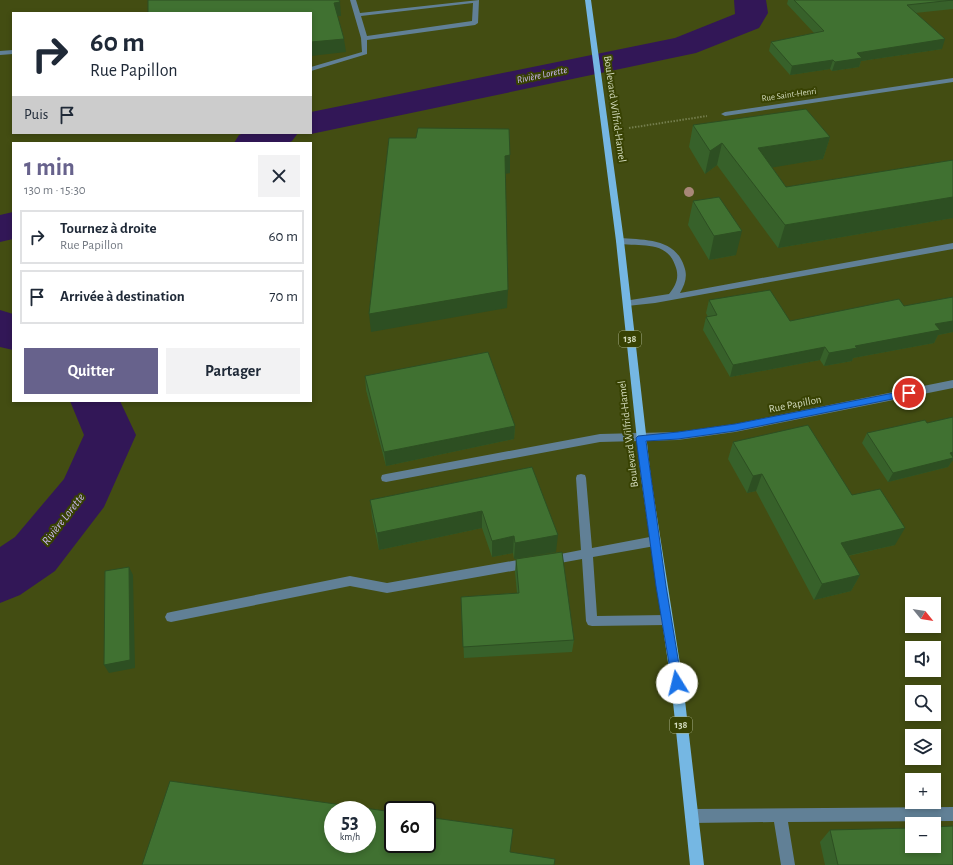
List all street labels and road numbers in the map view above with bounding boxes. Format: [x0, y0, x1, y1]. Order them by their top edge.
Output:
street label: Boulevard Wilfrid-Hamel [602, 55, 628, 163]
street label: Rue Saint-Henri [761, 87, 817, 103]
road number: 138 [619, 331, 641, 347]
street label: Boulevard Wilfrid-Hamel [616, 380, 640, 488]
street label: Rue Papillon [768, 393, 822, 415]
road number: 138 [670, 717, 692, 733]

